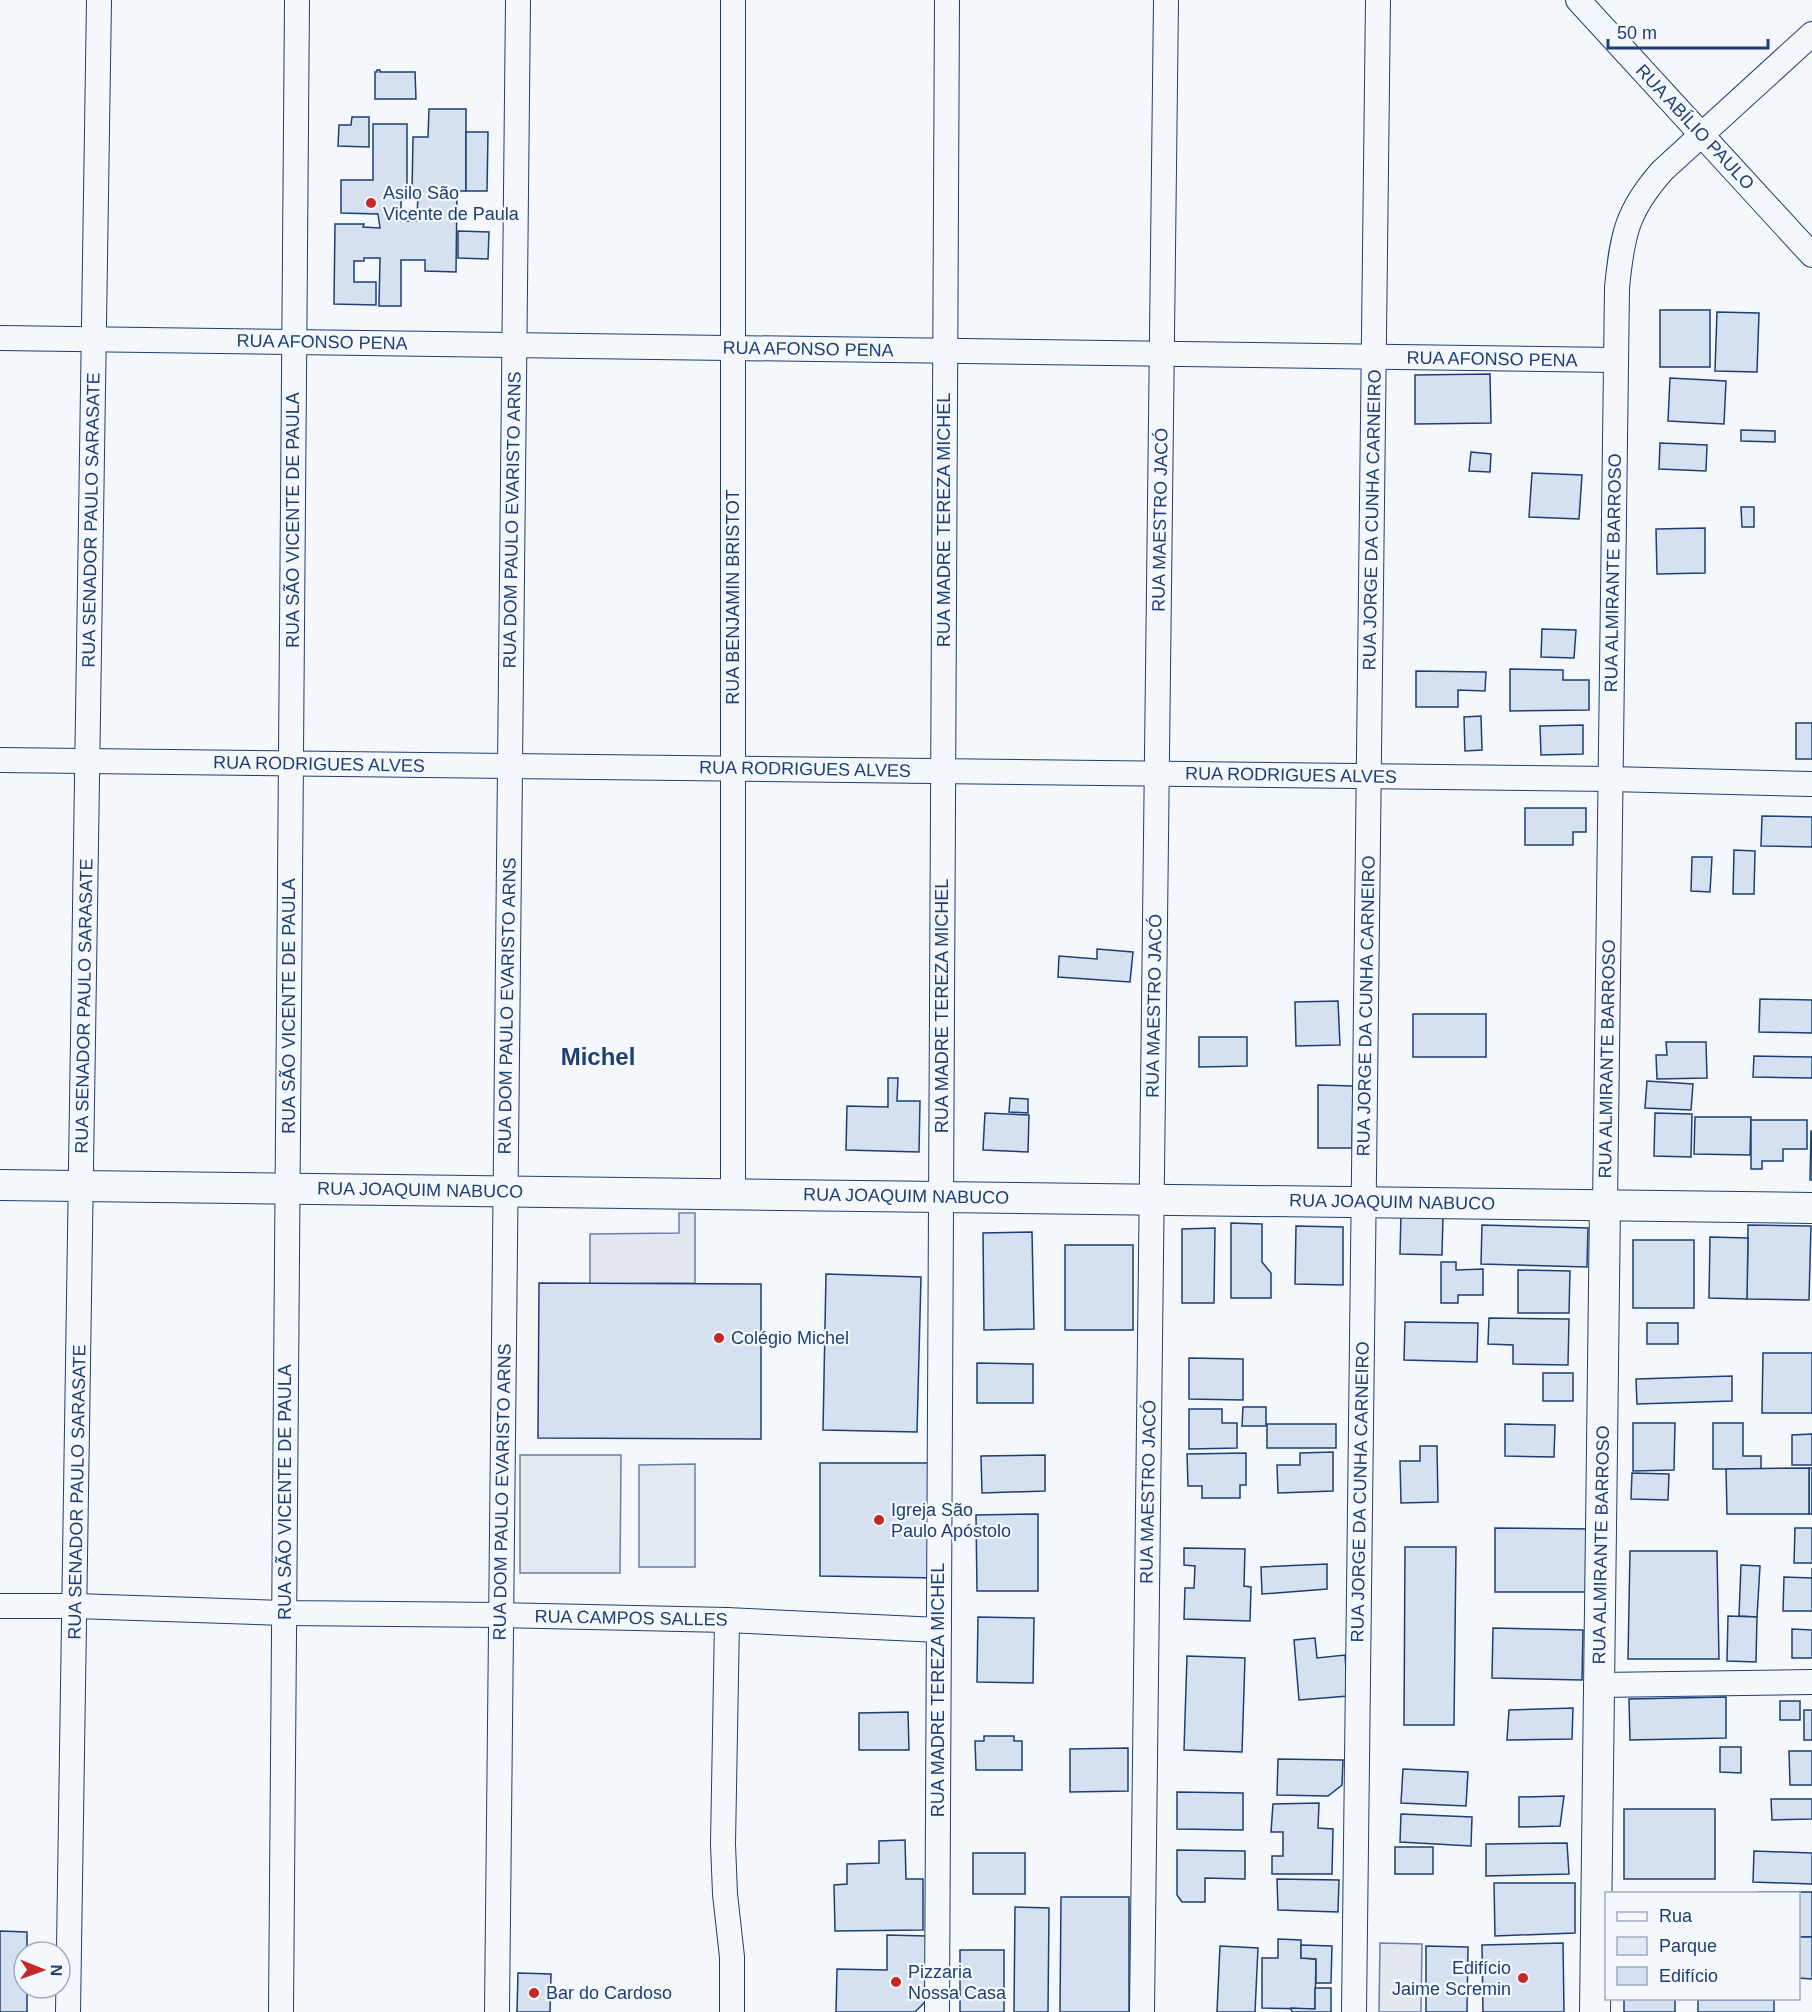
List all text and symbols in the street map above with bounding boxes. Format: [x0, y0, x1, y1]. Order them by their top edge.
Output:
scale bar [1608, 12, 1768, 50]
text: 50 m [1617, 23, 1657, 43]
street label: RUA ABÍLIO PAULO [1632, 60, 1758, 194]
place label: Asilo São Vicente de Paula [383, 183, 520, 224]
marker: Asilo São Vicente de Paula [364, 196, 378, 210]
street label: RUA AFONSO PENA [236, 331, 408, 353]
street label: RUA AFONSO PENA [722, 338, 894, 360]
street label: RUA AFONSO PENA [1406, 348, 1578, 370]
street label: RUA JORGE DA CUNHA CARNEIRO [1359, 369, 1385, 671]
street label: RUA DOM PAULO EVARISTO ARNS [499, 371, 525, 669]
street label: RUA SENADOR PAULO SARASATE [78, 372, 104, 668]
street label: RUA SÃO VICENTE DE PAULA [282, 392, 303, 648]
street label: RUA MADRE TEREZA MICHEL [934, 393, 954, 647]
street label: RUA MAESTRO JACÓ [1147, 428, 1172, 612]
street label: RUA ALMIRANTE BARROSO [1601, 453, 1625, 693]
street label: RUA BENJAMIN BRISTOT [723, 489, 743, 705]
street label: RUA RODRIGUES ALVES [213, 752, 425, 776]
street label: RUA RODRIGUES ALVES [699, 757, 911, 781]
street label: RUA RODRIGUES ALVES [1185, 763, 1397, 787]
street label: RUA JORGE DA CUNHA CARNEIRO [1353, 855, 1379, 1157]
street label: RUA DOM PAULO EVARISTO ARNS [494, 857, 520, 1155]
street label: RUA SENADOR PAULO SARASATE [71, 858, 97, 1154]
street label: RUA SÃO VICENTE DE PAULA [278, 878, 299, 1134]
street label: RUA MADRE TEREZA MICHEL [932, 879, 952, 1133]
street label: RUA MAESTRO JACÓ [1141, 914, 1166, 1098]
street label: RUA ALMIRANTE BARROSO [1595, 939, 1619, 1179]
district label: Michel [561, 1043, 635, 1070]
street label: RUA JOAQUIM NABUCO [317, 1178, 523, 1202]
street label: RUA JOAQUIM NABUCO [803, 1184, 1009, 1208]
street label: RUA JOAQUIM NABUCO [1289, 1190, 1495, 1214]
place label: Colégio Michel [731, 1328, 849, 1348]
marker: Colégio Michel [712, 1331, 726, 1345]
street label: RUA JORGE DA CUNHA CARNEIRO [1347, 1341, 1373, 1643]
street label: RUA DOM PAULO EVARISTO ARNS [489, 1343, 515, 1641]
street label: RUA SENADOR PAULO SARASATE [64, 1344, 90, 1640]
street label: RUA SÃO VICENTE DE PAULA [274, 1364, 295, 1620]
street label: RUA MAESTRO JACÓ [1135, 1400, 1160, 1584]
street label: RUA ALMIRANTE BARROSO [1589, 1425, 1613, 1665]
place label: Igreja São Paulo Apóstolo [891, 1500, 1011, 1541]
marker: Igreja São Paulo Apóstolo [872, 1513, 886, 1527]
street label: RUA MADRE TEREZA MICHEL [928, 1563, 948, 1817]
street label: RUA CAMPOS SALLES [534, 1606, 728, 1630]
legend [1605, 1892, 1800, 2000]
text: Rua [1659, 1906, 1693, 1926]
text: Parque [1659, 1936, 1717, 1956]
north arrow [12, 1940, 72, 2000]
place label: Edifício Jaime Scremin [1392, 1958, 1511, 1999]
place label: Pizzaria Nossa Casa [908, 1962, 1007, 2003]
text: N [48, 1964, 65, 1976]
text: Edifício [1659, 1966, 1718, 1986]
marker: Edifício Jaime Scremin [1516, 1971, 1530, 1985]
marker: Pizzaria Nossa Casa [889, 1975, 903, 1989]
place label: Bar do Cardoso [546, 1983, 672, 2003]
marker: Bar do Cardoso [527, 1986, 541, 2000]

